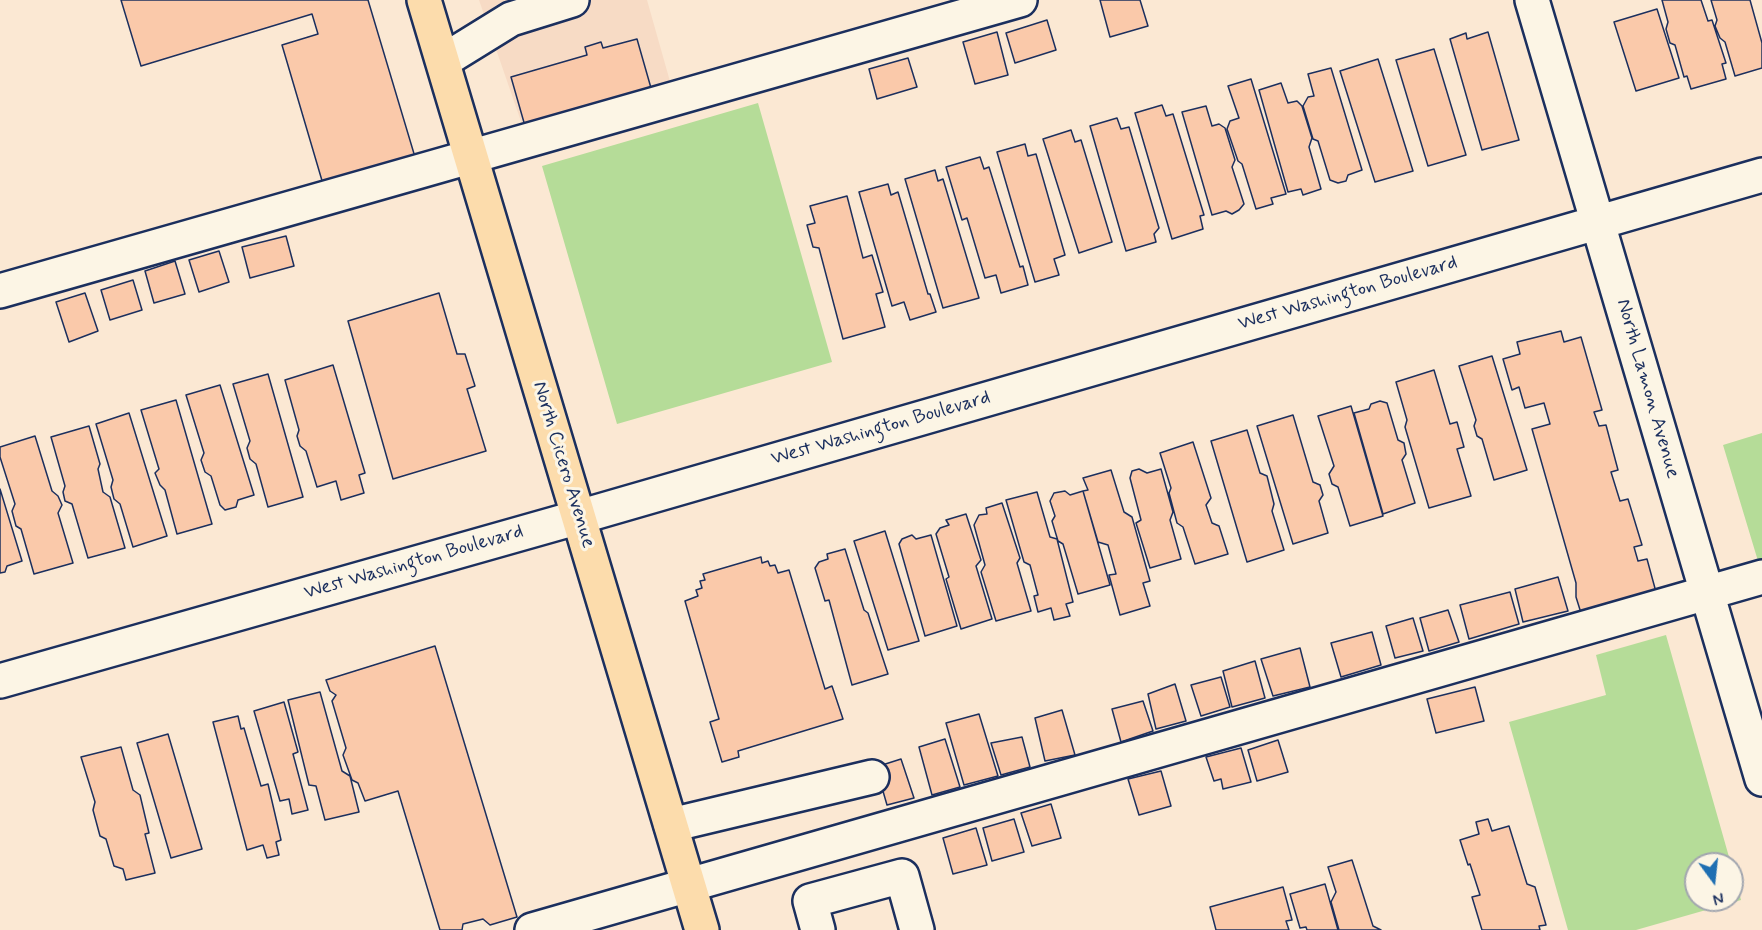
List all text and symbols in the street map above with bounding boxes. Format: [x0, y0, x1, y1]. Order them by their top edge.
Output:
street label: West Washington Boulevard [1236, 251, 1460, 337]
street label: North Lamon Avenue [1610, 297, 1684, 481]
street label: North Cicero Avenue [526, 379, 600, 551]
street label: West Washington Boulevard [769, 386, 993, 472]
street label: West Washington Boulevard [302, 520, 526, 606]
north arrow [1684, 852, 1744, 912]
text: N [1710, 886, 1726, 909]

